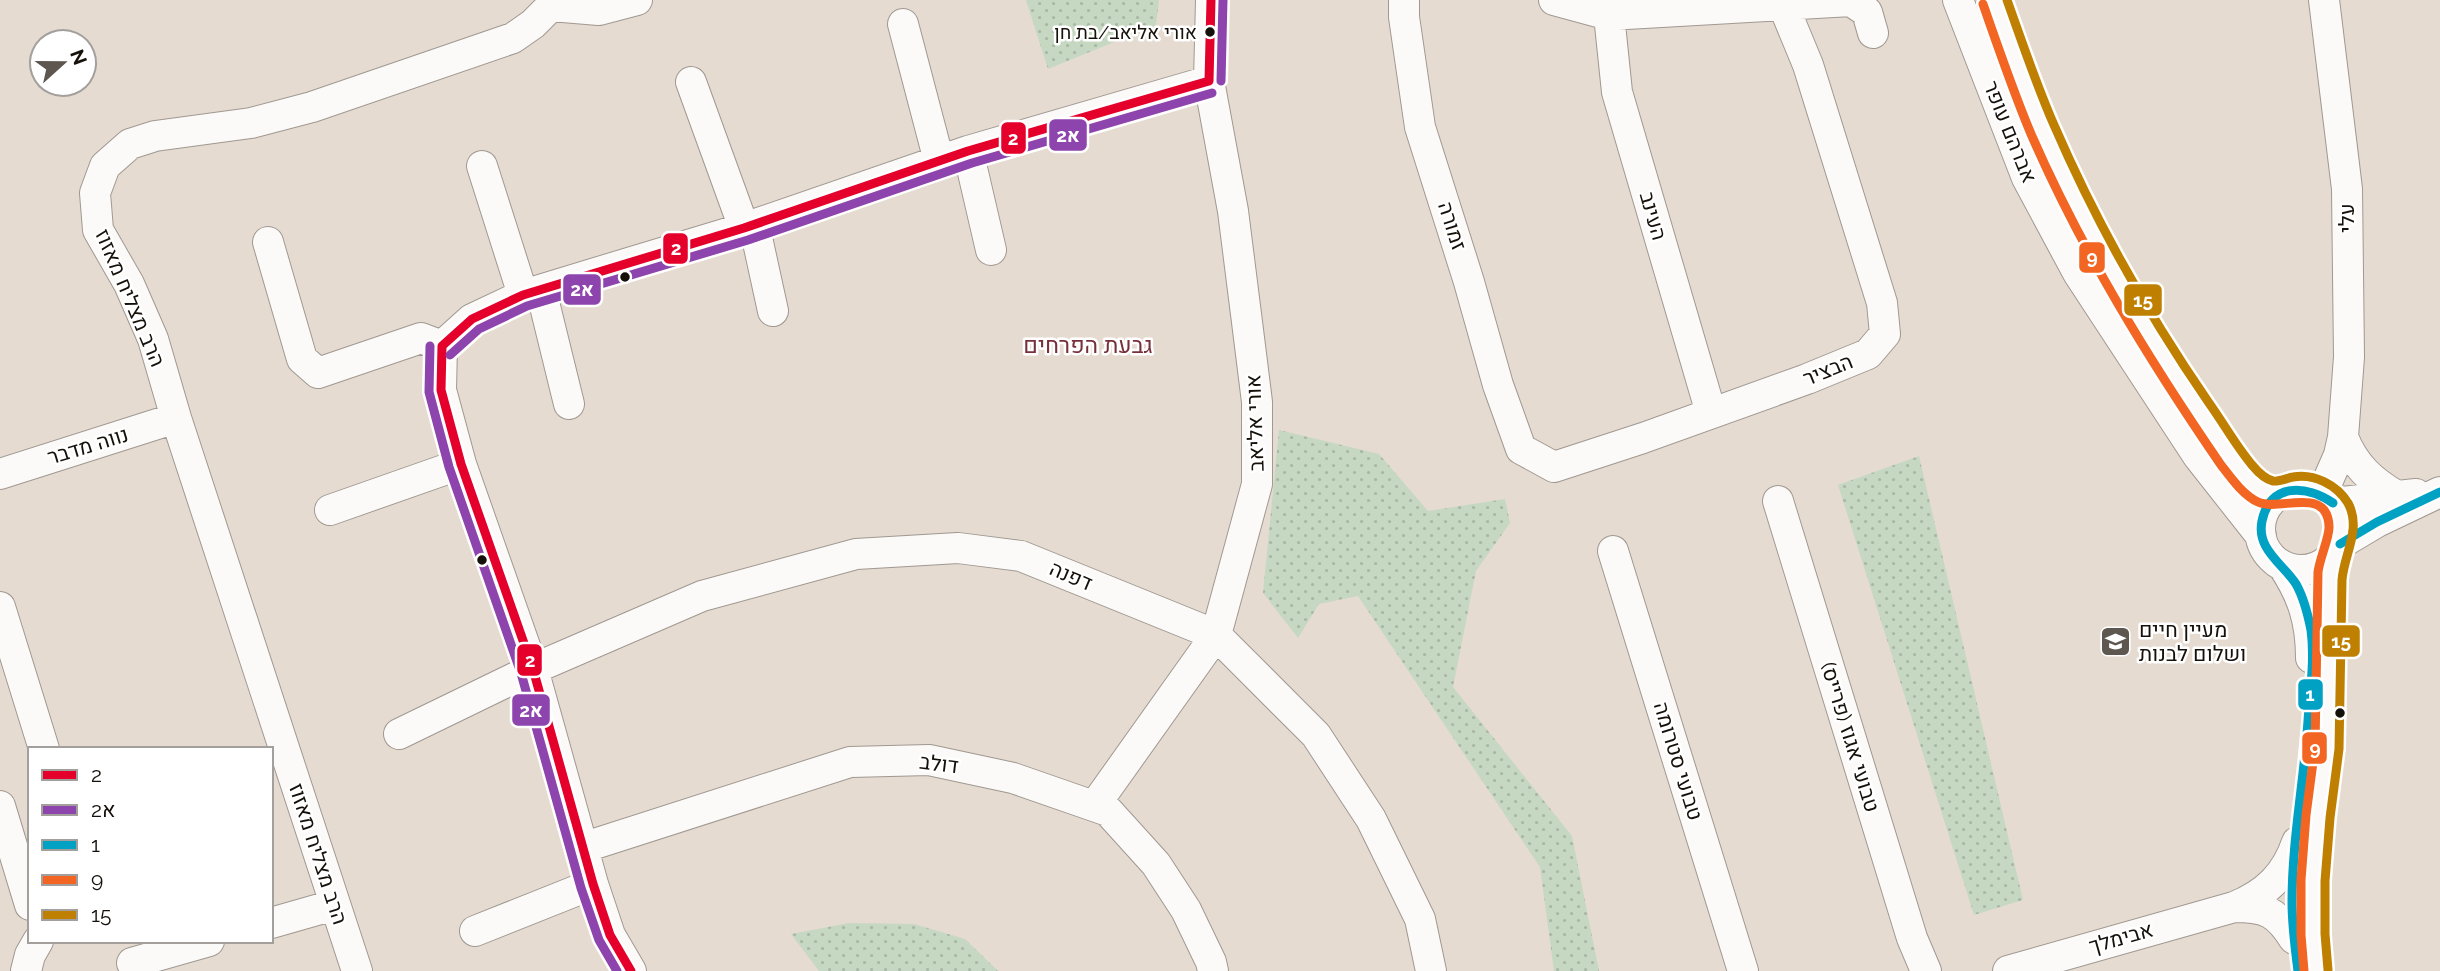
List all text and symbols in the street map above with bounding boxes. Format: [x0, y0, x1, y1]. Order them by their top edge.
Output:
place label: אורי אליאב/בת חן [1054, 21, 1197, 43]
marker: אורי אליאב/בת חן [1203, 25, 1217, 39]
north arrow [28, 28, 98, 98]
text: N [66, 46, 92, 68]
street label: אברהם עופר [1979, 77, 2042, 186]
line badge: 2א [1048, 118, 1088, 152]
line badge: 2 [1000, 121, 1027, 155]
text: 2א [1056, 124, 1080, 146]
text: 2 [1008, 127, 1018, 149]
street label: העינב [1635, 189, 1672, 243]
street label: זמורה [1433, 198, 1472, 253]
street label: עלי [2334, 203, 2359, 233]
street label: הרב מצליח מאזוז [90, 225, 171, 370]
line badge: 2 [662, 232, 689, 265]
text: 2 [671, 237, 681, 259]
line badge: 9 [2078, 241, 2106, 274]
text: 9 [2086, 246, 2098, 268]
unlabelled marker [618, 270, 632, 284]
line badge: 2א [562, 273, 602, 306]
text: 2א [570, 278, 594, 300]
line badge: 15 [2123, 283, 2163, 317]
text: 15 [2133, 289, 2153, 311]
district label: גבעת הפרחים [1023, 331, 1153, 358]
street label: הבציר [1799, 348, 1856, 391]
street label: אורי אליאב [1240, 374, 1269, 472]
street label: נווה מדבר [44, 421, 131, 470]
unlabelled marker [475, 553, 489, 567]
street label: דפנה [1046, 555, 1096, 596]
place label: מעיין חיים ושלום לבנות [2139, 617, 2246, 666]
line badge: 15 [2321, 624, 2361, 658]
school or university icon: מעיין חיים ושלום לבנות [2099, 625, 2133, 659]
text: 15 [2331, 630, 2351, 652]
line badge: 2 [516, 643, 543, 677]
text: 2 [525, 649, 535, 671]
street label: טבועי אגוז (פרייס) [1816, 659, 1885, 815]
line badge: 1 [2297, 678, 2324, 711]
text: 1 [2305, 683, 2315, 705]
line badge: 2א [511, 693, 551, 727]
text: 2א [519, 699, 543, 721]
street label: טבועי סטרומה [1649, 699, 1708, 823]
unlabelled marker [2333, 706, 2347, 720]
line badge: 9 [2301, 731, 2328, 765]
text: 9 [2309, 737, 2321, 759]
legend [28, 747, 273, 943]
street label: דולב [918, 749, 960, 778]
text: 2 [91, 762, 102, 787]
street label: הרב מצליח מאזוז [284, 780, 353, 928]
text: 2א [91, 797, 115, 822]
text: 1 [91, 832, 100, 857]
text: 9 [91, 867, 103, 892]
text: 15 [91, 902, 111, 927]
street label: אבימלך [2086, 916, 2156, 959]

